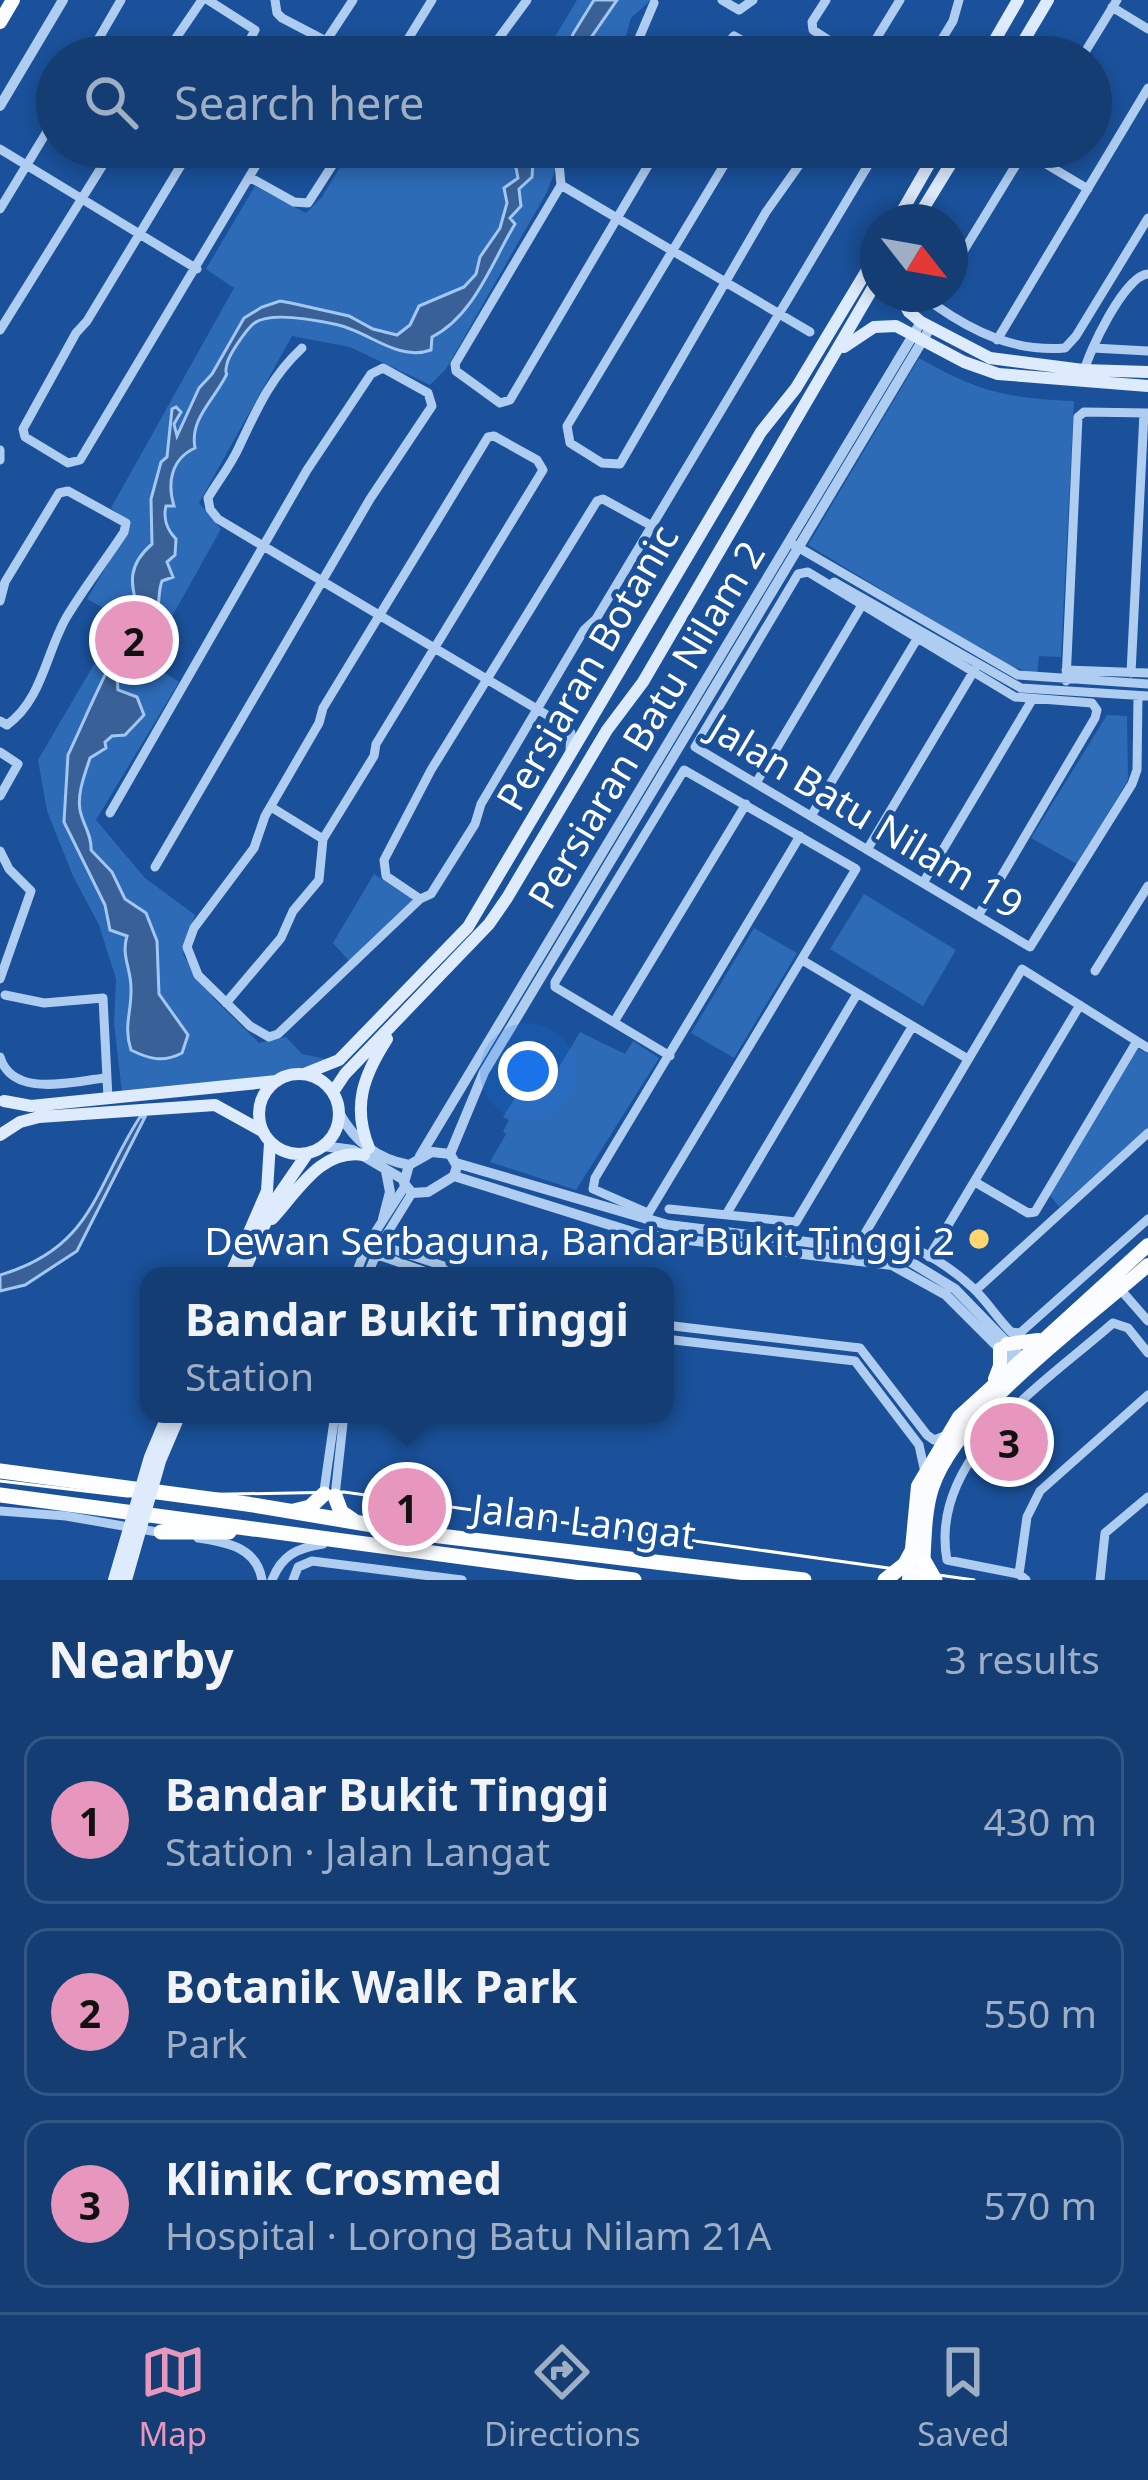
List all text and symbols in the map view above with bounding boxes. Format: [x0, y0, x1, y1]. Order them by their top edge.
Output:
search box [36, 36, 1112, 168]
icon: search [78, 69, 144, 135]
text: Search here [174, 72, 424, 133]
north arrow [860, 204, 968, 312]
street label: Persiaran Botanic [483, 515, 689, 819]
street label: Persiaran Batu Nilam 2 [514, 530, 776, 918]
pin: 2 [95, 595, 173, 685]
street label: Jalan Batu Nilam 19 [697, 698, 1034, 930]
your location [498, 1041, 558, 1101]
place label: Dewan Serbaguna, Bandar Bukit Tinggi 2 [204, 1213, 955, 1266]
marker: Dewan Serbaguna, Bandar Bukit Tinggi 2 [966, 1226, 992, 1252]
popup [140, 1267, 674, 1423]
text: Bandar Bukit Tinggi [185, 1288, 629, 1349]
text: Station [185, 1349, 314, 1402]
pin: 3 [970, 1397, 1048, 1487]
pin: 1 [368, 1462, 446, 1552]
street label: Jalan Langat [465, 1479, 699, 1560]
text: Nearby [48, 1623, 234, 1693]
text: 3 results [945, 1632, 1100, 1685]
text: Bandar Bukit Tinggi [165, 1763, 609, 1824]
text: 1 [79, 1794, 101, 1847]
text: 430 m [983, 1794, 1097, 1847]
text: Station · Jalan Langat [165, 1824, 550, 1877]
text: Botanik Walk Park [165, 1955, 577, 2016]
text: 2 [79, 1986, 101, 2039]
text: 550 m [983, 1986, 1097, 2039]
text: Park [165, 2016, 247, 2069]
text: Klinik Crosmed [165, 2147, 502, 2208]
text: 3 [79, 2178, 101, 2231]
text: 570 m [983, 2178, 1097, 2231]
text: Hospital · Lorong Batu Nilam 21A [165, 2208, 772, 2261]
tab: Map [138, 2339, 207, 2456]
tab: Directions [484, 2339, 641, 2456]
tab: Saved [917, 2339, 1010, 2456]

